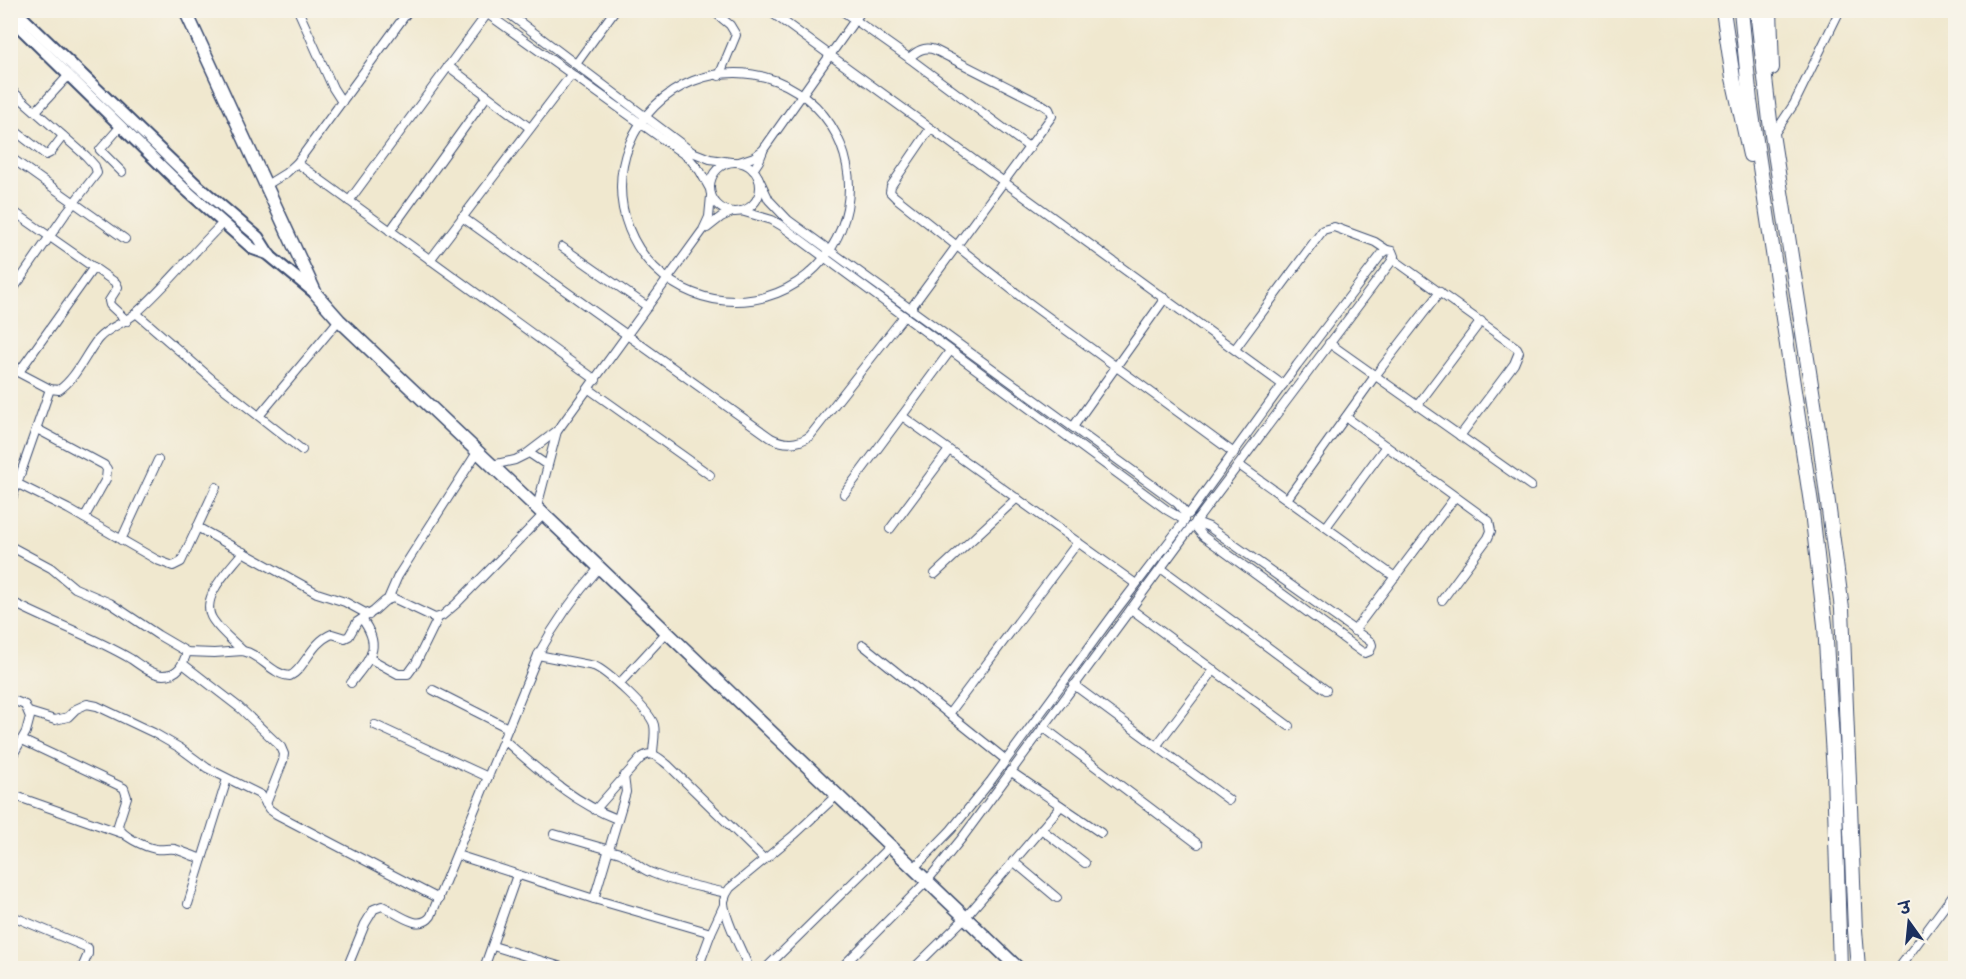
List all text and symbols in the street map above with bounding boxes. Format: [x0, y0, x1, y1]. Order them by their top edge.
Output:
north arrow [1879, 892, 1939, 952]
text: उ [1896, 897, 1914, 920]

